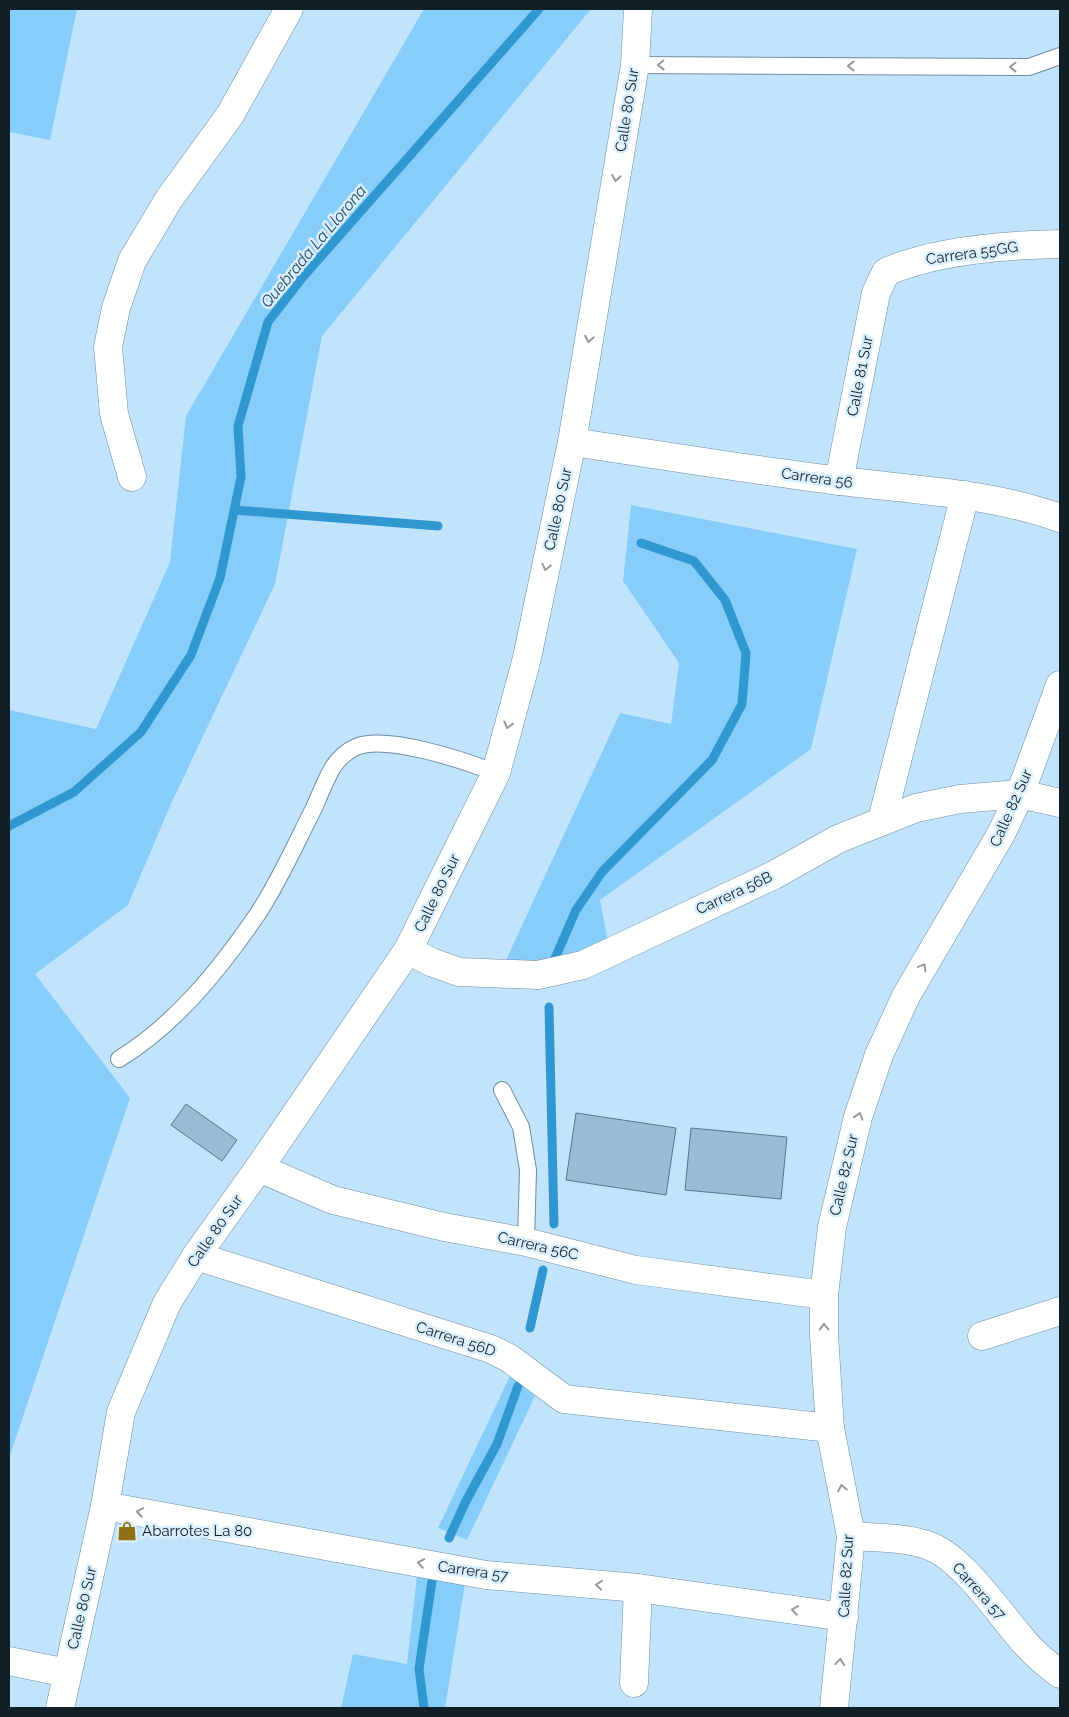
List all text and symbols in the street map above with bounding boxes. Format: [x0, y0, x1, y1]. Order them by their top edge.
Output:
one-way arrow [657, 60, 664, 70]
one-way arrow [847, 61, 854, 71]
one-way arrow [1009, 62, 1017, 72]
street label: Calle 80 Sur [612, 66, 643, 153]
one-way arrow [612, 174, 622, 183]
water label: Quebrada La Llorona [257, 181, 370, 311]
street label: Carrera 55GG [925, 238, 1019, 268]
street label: Calle 81 Sur [843, 333, 877, 418]
one-way arrow [584, 335, 595, 343]
street label: Carrera 56 [780, 464, 854, 492]
street label: Calle 80 Sur [540, 465, 576, 552]
one-way arrow [541, 563, 552, 571]
one-way arrow [503, 720, 514, 729]
street label: Calle 82 Sur [986, 766, 1036, 850]
street label: Calle 80 Sur [410, 850, 464, 935]
street label: Carrera 56B [693, 868, 775, 918]
one-way arrow [917, 964, 927, 973]
one-way arrow [853, 1112, 863, 1121]
street label: Calle 82 Sur [826, 1132, 862, 1217]
street label: Calle 80 Sur [183, 1191, 247, 1271]
street label: Carrera 56C [496, 1228, 580, 1264]
street label: Carrera 56D [414, 1318, 498, 1360]
one-way arrow [819, 1323, 829, 1331]
one-way arrow [837, 1484, 847, 1493]
one-way arrow [136, 1508, 145, 1518]
shop icon: Abarrotes La 80 [116, 1520, 138, 1542]
place label: Abarrotes La 80 [142, 1522, 252, 1540]
street label: Calle 82 Sur [835, 1533, 857, 1618]
street label: Carrera 57 [437, 1557, 509, 1585]
one-way arrow [417, 1559, 425, 1569]
street label: Carrera 57 [949, 1559, 1009, 1623]
street label: Calle 80 Sur [64, 1564, 100, 1651]
one-way arrow [595, 1579, 603, 1590]
one-way arrow [791, 1605, 799, 1616]
one-way arrow [834, 1658, 845, 1666]

